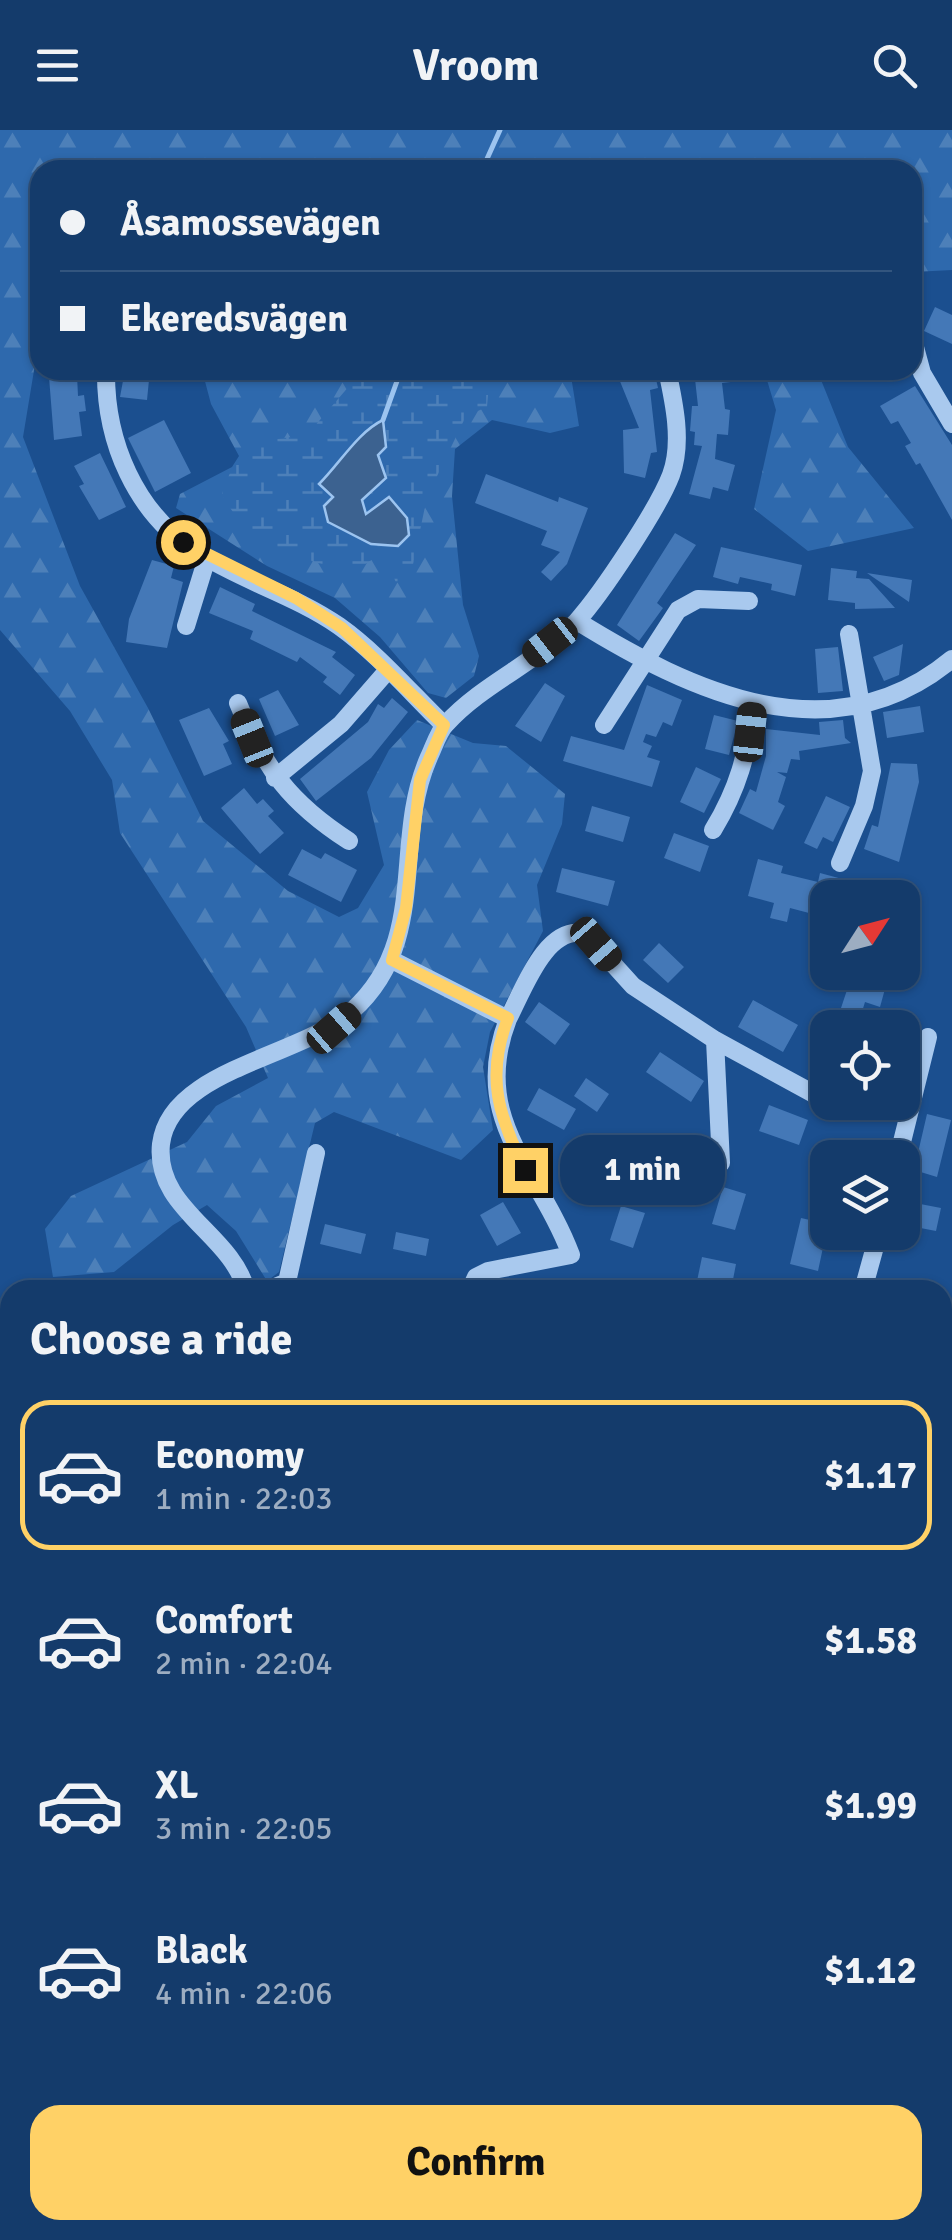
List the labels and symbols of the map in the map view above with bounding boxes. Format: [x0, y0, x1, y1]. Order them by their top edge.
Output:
route start [161, 520, 206, 565]
car [517, 612, 583, 672]
car [732, 701, 768, 763]
car [227, 705, 277, 771]
north arrow [810, 880, 920, 990]
car [565, 912, 627, 976]
car [302, 997, 366, 1059]
callout: 1 min [560, 1135, 725, 1205]
route end [503, 1148, 548, 1193]

